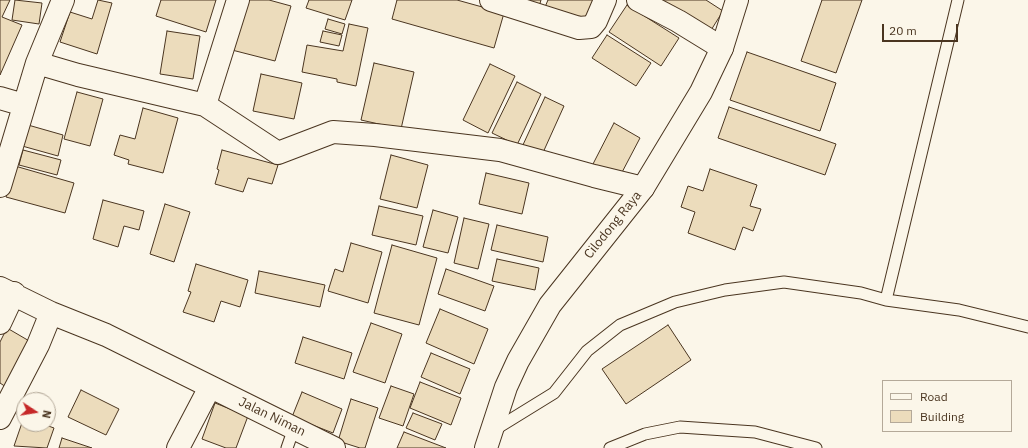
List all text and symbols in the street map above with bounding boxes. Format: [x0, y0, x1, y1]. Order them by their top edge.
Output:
scale bar [884, 16, 960, 42]
text: 20 m [889, 23, 917, 38]
street label: Cilodong Raya [581, 188, 645, 262]
legend [882, 380, 1012, 432]
text: Road [920, 389, 948, 404]
north arrow [16, 392, 56, 432]
street label: Jalan Niman [236, 394, 308, 440]
text: N [39, 409, 54, 420]
text: Building [920, 409, 964, 424]

